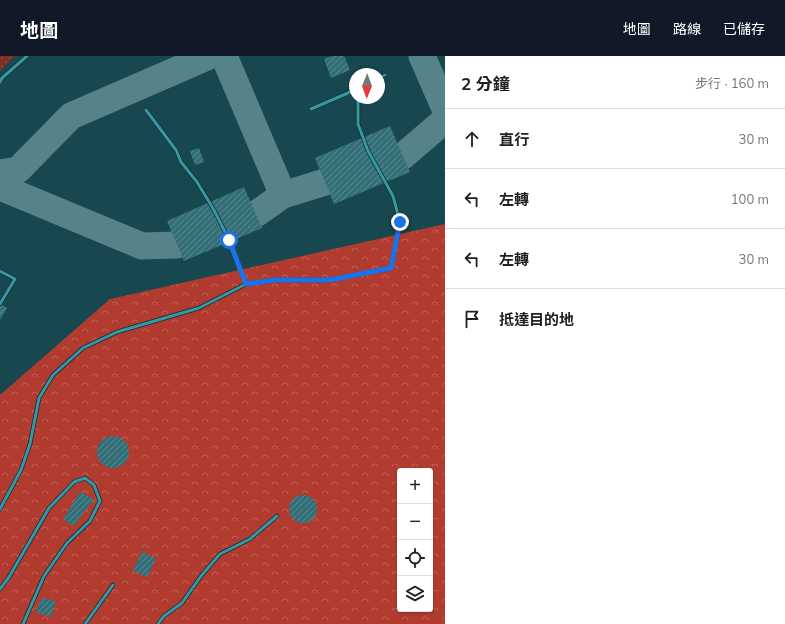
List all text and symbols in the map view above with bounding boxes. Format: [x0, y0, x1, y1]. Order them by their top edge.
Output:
text: 地圖 [20, 18, 58, 42]
text: 地圖 [623, 20, 651, 38]
text: 路線 [673, 20, 701, 38]
text: 已儲存 [723, 20, 765, 38]
north arrow [349, 68, 385, 104]
text: 2 分鐘 [461, 73, 510, 94]
text: 步行 · 160 m [695, 75, 769, 91]
icon: ahead [461, 128, 483, 150]
text: 直行 [499, 130, 529, 149]
text: 30 m [739, 131, 769, 147]
icon: left [461, 188, 483, 210]
text: 左轉 [499, 190, 529, 209]
text: 100 m [731, 191, 769, 207]
route end [391, 213, 409, 231]
route start [220, 231, 238, 249]
icon: left [461, 248, 483, 270]
text: 左轉 [499, 250, 529, 269]
text: 30 m [739, 251, 769, 267]
icon: arrive [461, 308, 483, 330]
text: 抵達目的地 [499, 310, 574, 329]
map controls [397, 468, 433, 612]
button: + [397, 468, 433, 504]
button: − [397, 504, 433, 540]
button: locate [397, 540, 433, 576]
button: layers [397, 576, 433, 612]

